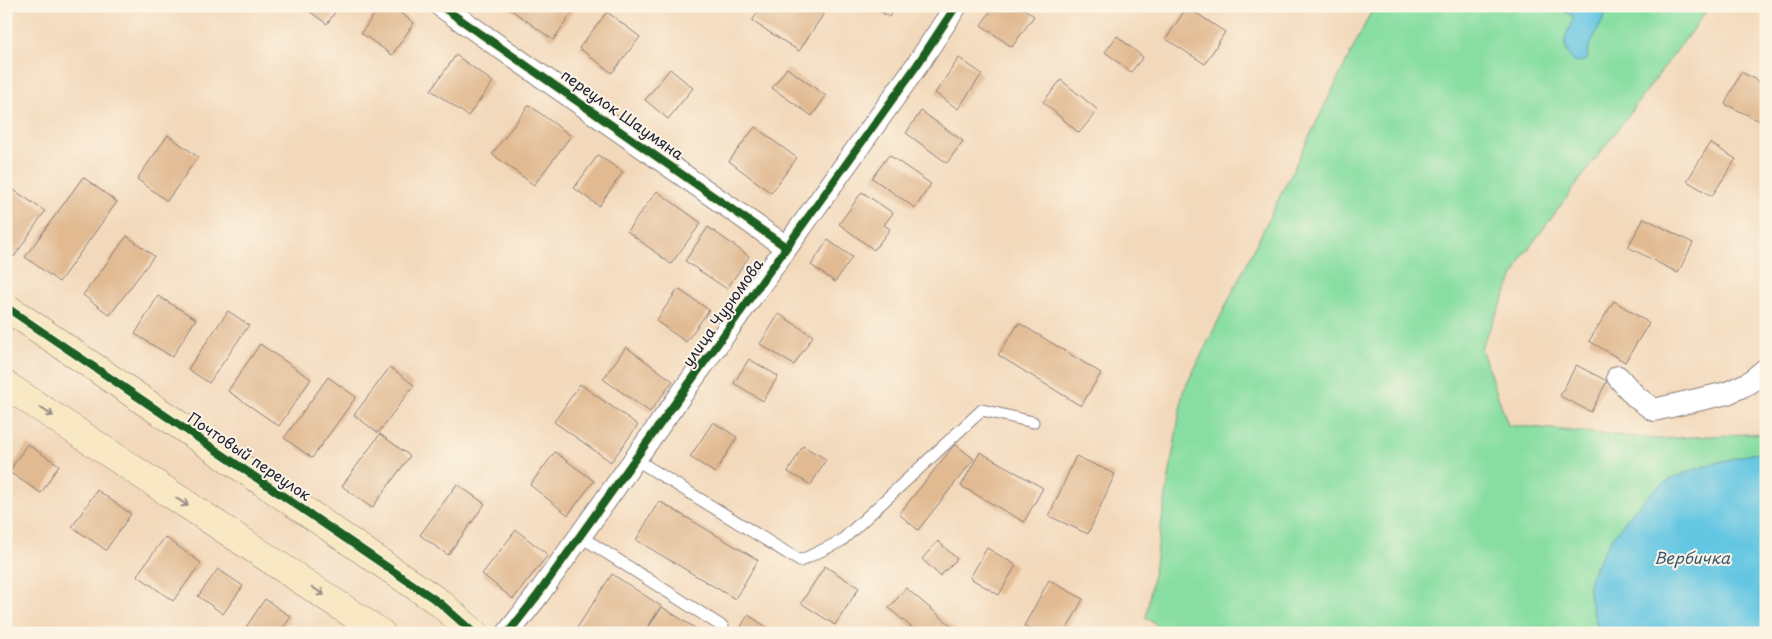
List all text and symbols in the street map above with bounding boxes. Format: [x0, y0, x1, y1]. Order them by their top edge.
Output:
street label: переулок Шаумяна [557, 63, 689, 165]
street label: улица Чурюмова [676, 253, 768, 371]
street label: Почтовый переулок [183, 406, 316, 506]
one-way arrow [39, 407, 53, 417]
one-way arrow [175, 497, 189, 507]
water label: Вербичка [1654, 545, 1731, 569]
one-way arrow [311, 586, 325, 596]

